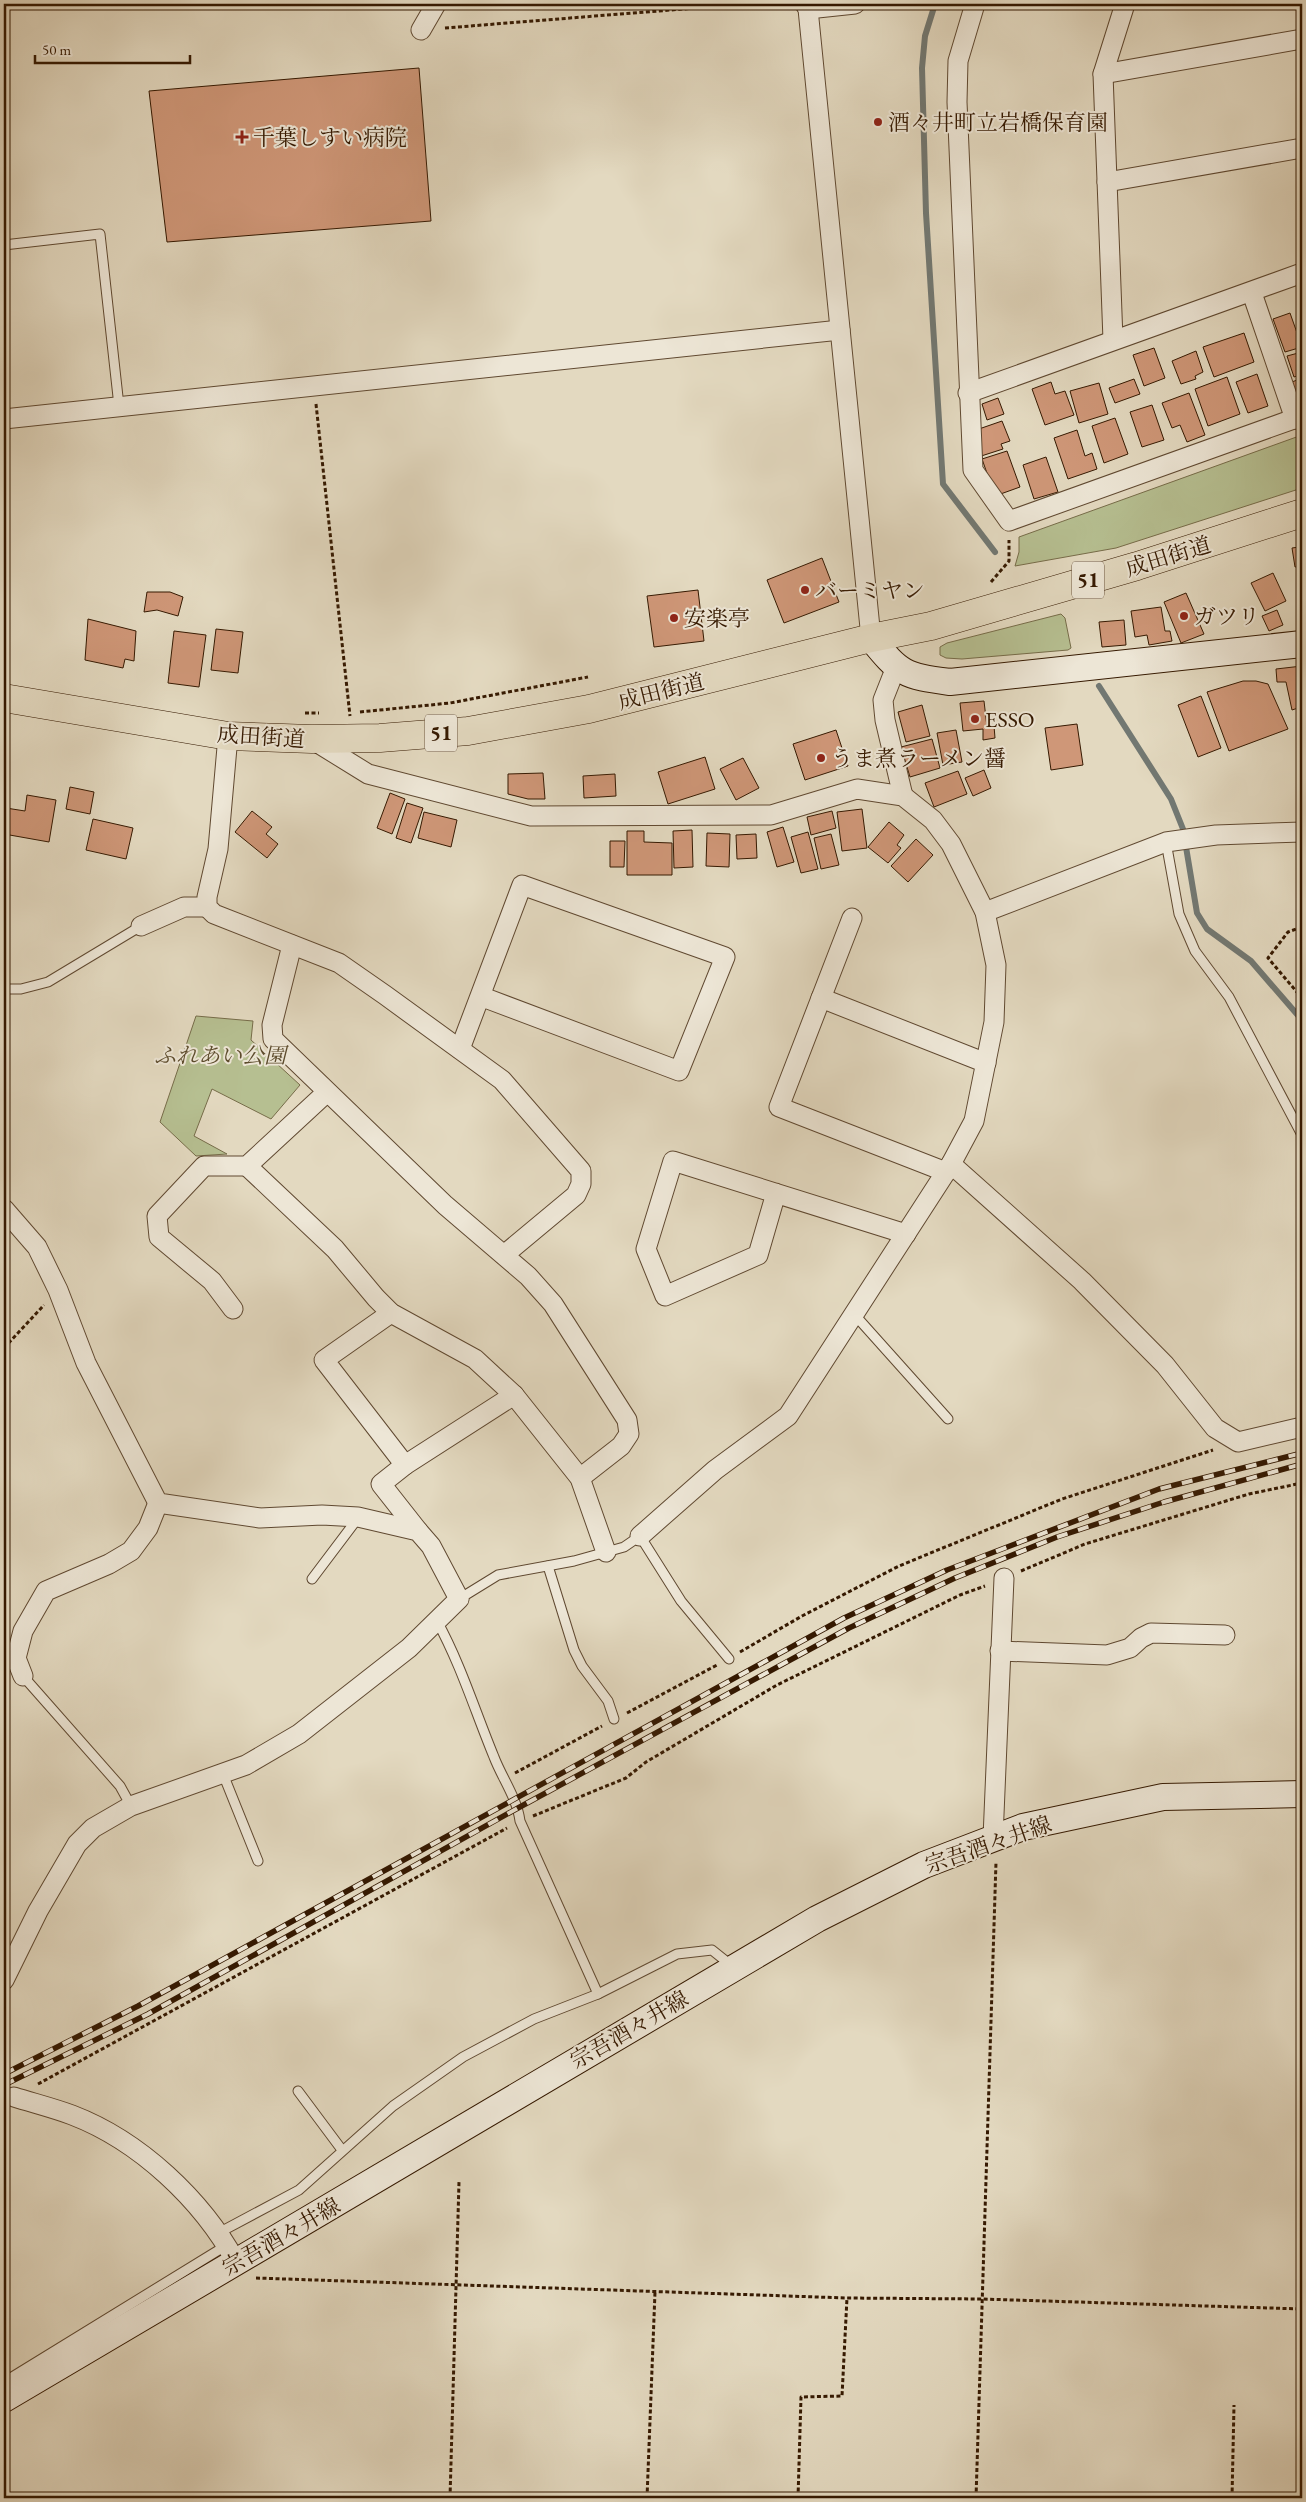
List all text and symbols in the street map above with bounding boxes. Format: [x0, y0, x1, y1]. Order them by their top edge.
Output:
scale bar [35, 32, 190, 64]
text: 50 m [42, 40, 71, 59]
place label: 酒々井町立岩橋保育園 [888, 108, 1108, 137]
marker: 酒々井町立岩橋保育園 [872, 116, 884, 128]
place label: 千葉しすい病院 [253, 123, 407, 152]
marker: 千葉しすい病院 [235, 130, 249, 144]
street label: 成田街道 [1122, 530, 1214, 583]
road number: 51 [1072, 562, 1104, 598]
place label: バーミヤン [815, 576, 925, 605]
marker: バーミヤン [799, 584, 811, 596]
place label: ガツリ [1194, 602, 1260, 631]
place label: 安楽亭 [684, 604, 750, 633]
marker: ガツリ [1178, 610, 1190, 622]
marker: 安楽亭 [668, 612, 680, 624]
street label: 成田街道 [615, 667, 707, 716]
place label: ESSO [985, 705, 1035, 734]
marker: ESSO [969, 713, 981, 725]
road number: 51 [425, 714, 457, 751]
street label: 成田街道 [216, 719, 306, 754]
place label: うま煮ラーメン醤 [831, 744, 1006, 773]
marker: うま煮ラーメン醤 [815, 752, 827, 764]
park label: ふれあい公園 [154, 1041, 289, 1070]
street label: 宗吾酒々井線 [921, 1809, 1055, 1880]
street label: 宗吾酒々井線 [565, 1984, 694, 2075]
street label: 宗吾酒々井線 [217, 2191, 346, 2282]

